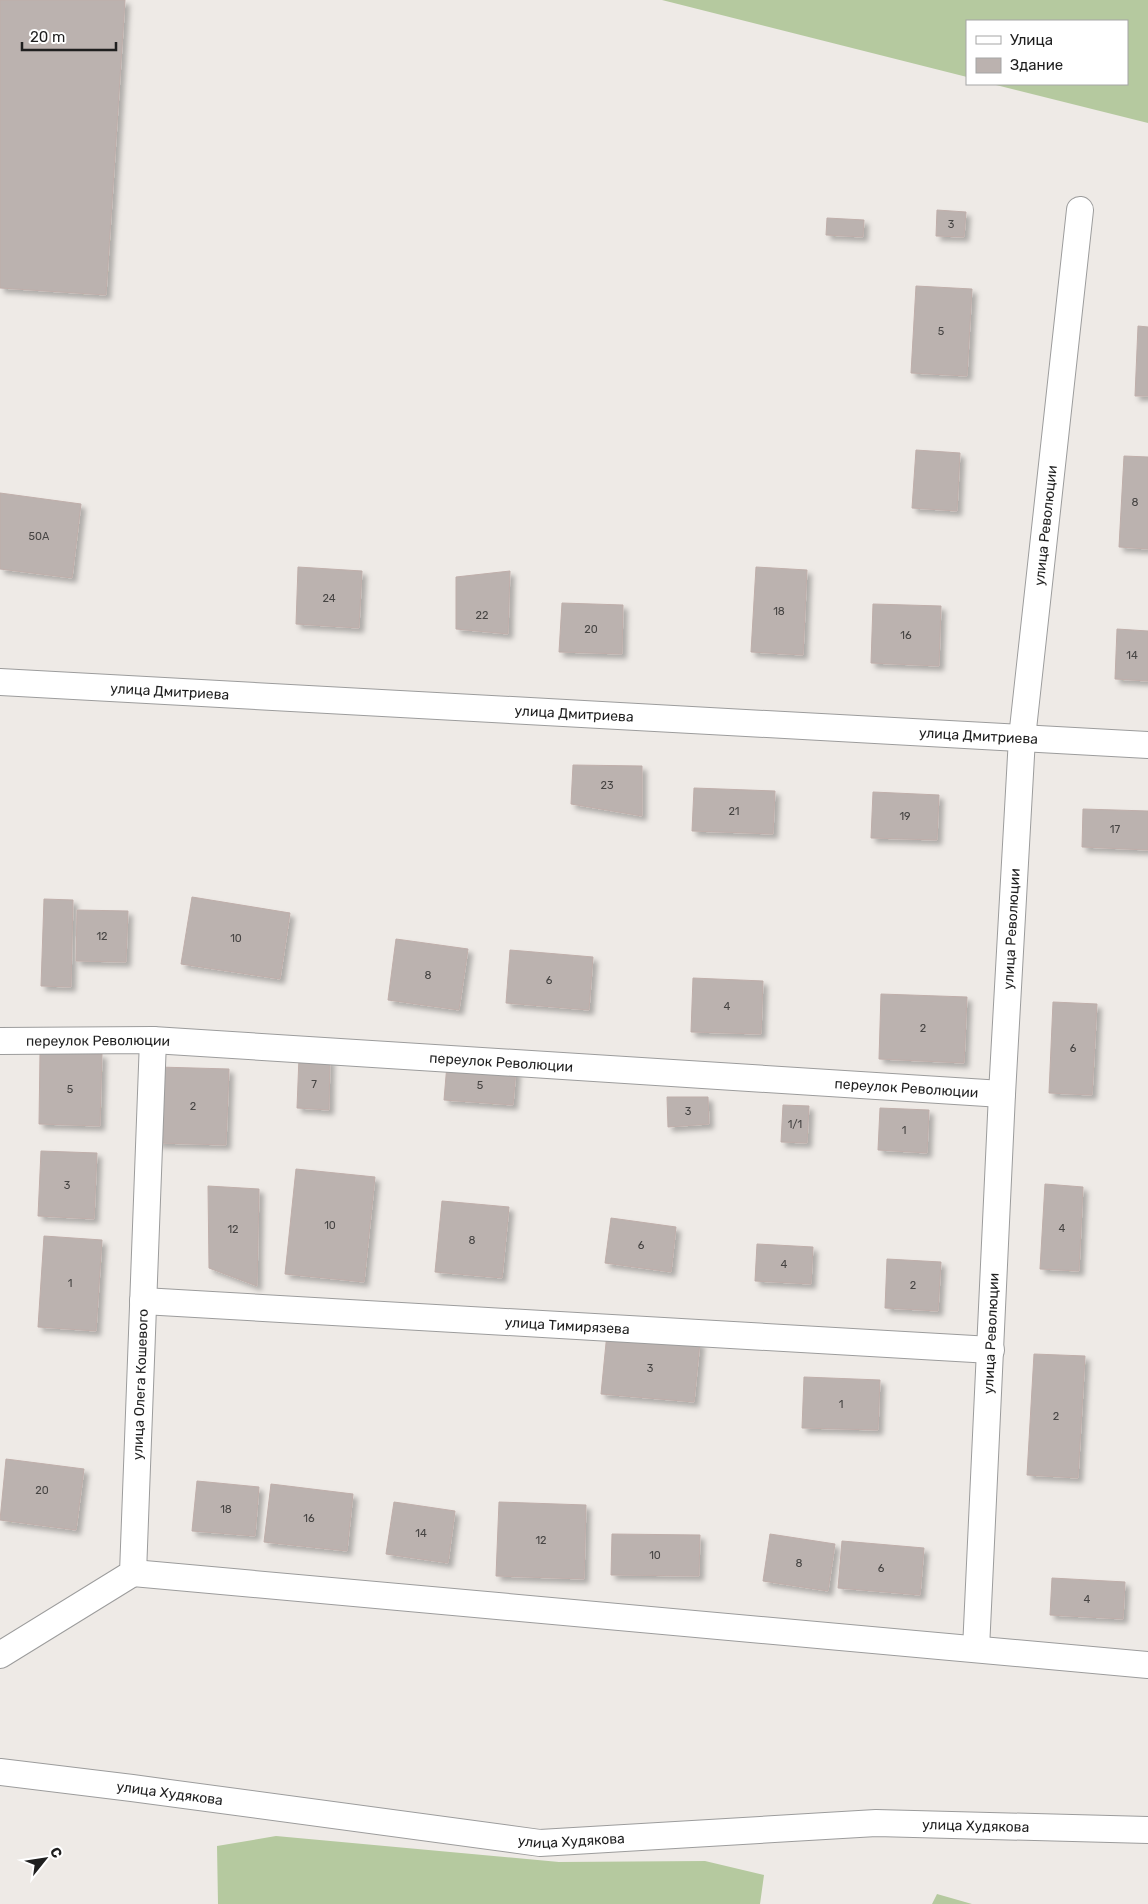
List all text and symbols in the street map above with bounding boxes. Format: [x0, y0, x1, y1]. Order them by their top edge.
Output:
scale bar [22, 20, 116, 52]
legend [966, 20, 1128, 85]
text: 20 m [30, 28, 65, 46]
text: Улица [1010, 31, 1053, 49]
text: Здание [1010, 56, 1063, 74]
house number: 3 [948, 218, 955, 231]
house number: 5 [938, 325, 945, 338]
street label: улица Революции [1031, 464, 1061, 587]
house number: 8 [1132, 496, 1139, 509]
house number: 50А [29, 530, 50, 543]
house number: 24 [322, 592, 336, 605]
house number: 18 [773, 605, 785, 618]
house number: 22 [476, 609, 488, 622]
house number: 20 [584, 623, 598, 636]
house number: 16 [900, 629, 912, 642]
house number: 14 [1126, 649, 1138, 662]
street label: улица Дмитриева [110, 680, 230, 704]
street label: улица Дмитриева [514, 702, 634, 726]
street label: улица Дмитриева [918, 724, 1039, 748]
house number: 23 [600, 779, 614, 792]
house number: 21 [728, 805, 740, 818]
house number: 19 [899, 810, 911, 823]
house number: 17 [1110, 823, 1121, 836]
street label: улица Революции [1000, 868, 1024, 990]
house number: 12 [96, 930, 108, 943]
house number: 10 [230, 932, 242, 945]
house number: 8 [425, 969, 432, 982]
house number: 6 [546, 974, 553, 987]
house number: 4 [724, 1000, 731, 1013]
house number: 2 [920, 1022, 926, 1035]
street label: переулок Революции [26, 1032, 170, 1050]
house number: 6 [1070, 1042, 1077, 1055]
street label: переулок Революции [429, 1050, 574, 1076]
street label: переулок Революции [834, 1075, 979, 1101]
house number: 7 [311, 1078, 317, 1091]
house number: 5 [477, 1079, 484, 1092]
house number: 5 [67, 1083, 74, 1096]
house number: 2 [190, 1100, 196, 1113]
house number: 3 [685, 1105, 692, 1118]
house number: 1/1 [788, 1118, 802, 1131]
house number: 1 [902, 1124, 906, 1137]
house number: 3 [64, 1179, 71, 1192]
house number: 10 [324, 1219, 336, 1232]
house number: 4 [1059, 1222, 1066, 1235]
house number: 12 [227, 1223, 239, 1236]
house number: 8 [469, 1234, 476, 1247]
house number: 6 [638, 1239, 645, 1252]
house number: 4 [781, 1258, 788, 1271]
street label: улица Революции [980, 1272, 1003, 1394]
house number: 1 [68, 1277, 72, 1290]
house number: 2 [910, 1279, 916, 1292]
street label: улица Олега Кошевого [129, 1308, 152, 1460]
street label: улица Тимирязева [504, 1314, 630, 1338]
house number: 3 [647, 1362, 654, 1375]
house number: 1 [839, 1398, 843, 1411]
house number: 2 [1053, 1410, 1059, 1423]
house number: 20 [35, 1484, 49, 1497]
house number: 18 [220, 1503, 232, 1516]
house number: 16 [303, 1512, 315, 1525]
house number: 14 [415, 1527, 427, 1540]
house number: 12 [535, 1534, 547, 1547]
house number: 10 [649, 1549, 661, 1562]
house number: 8 [796, 1557, 803, 1570]
house number: 6 [878, 1562, 885, 1575]
house number: 4 [1084, 1593, 1091, 1606]
street label: улица Худякова [115, 1778, 224, 1809]
street label: улица Худякова [922, 1816, 1029, 1836]
street label: улица Худякова [517, 1830, 625, 1852]
north arrow [20, 1834, 70, 1884]
text: С [46, 1844, 66, 1861]

